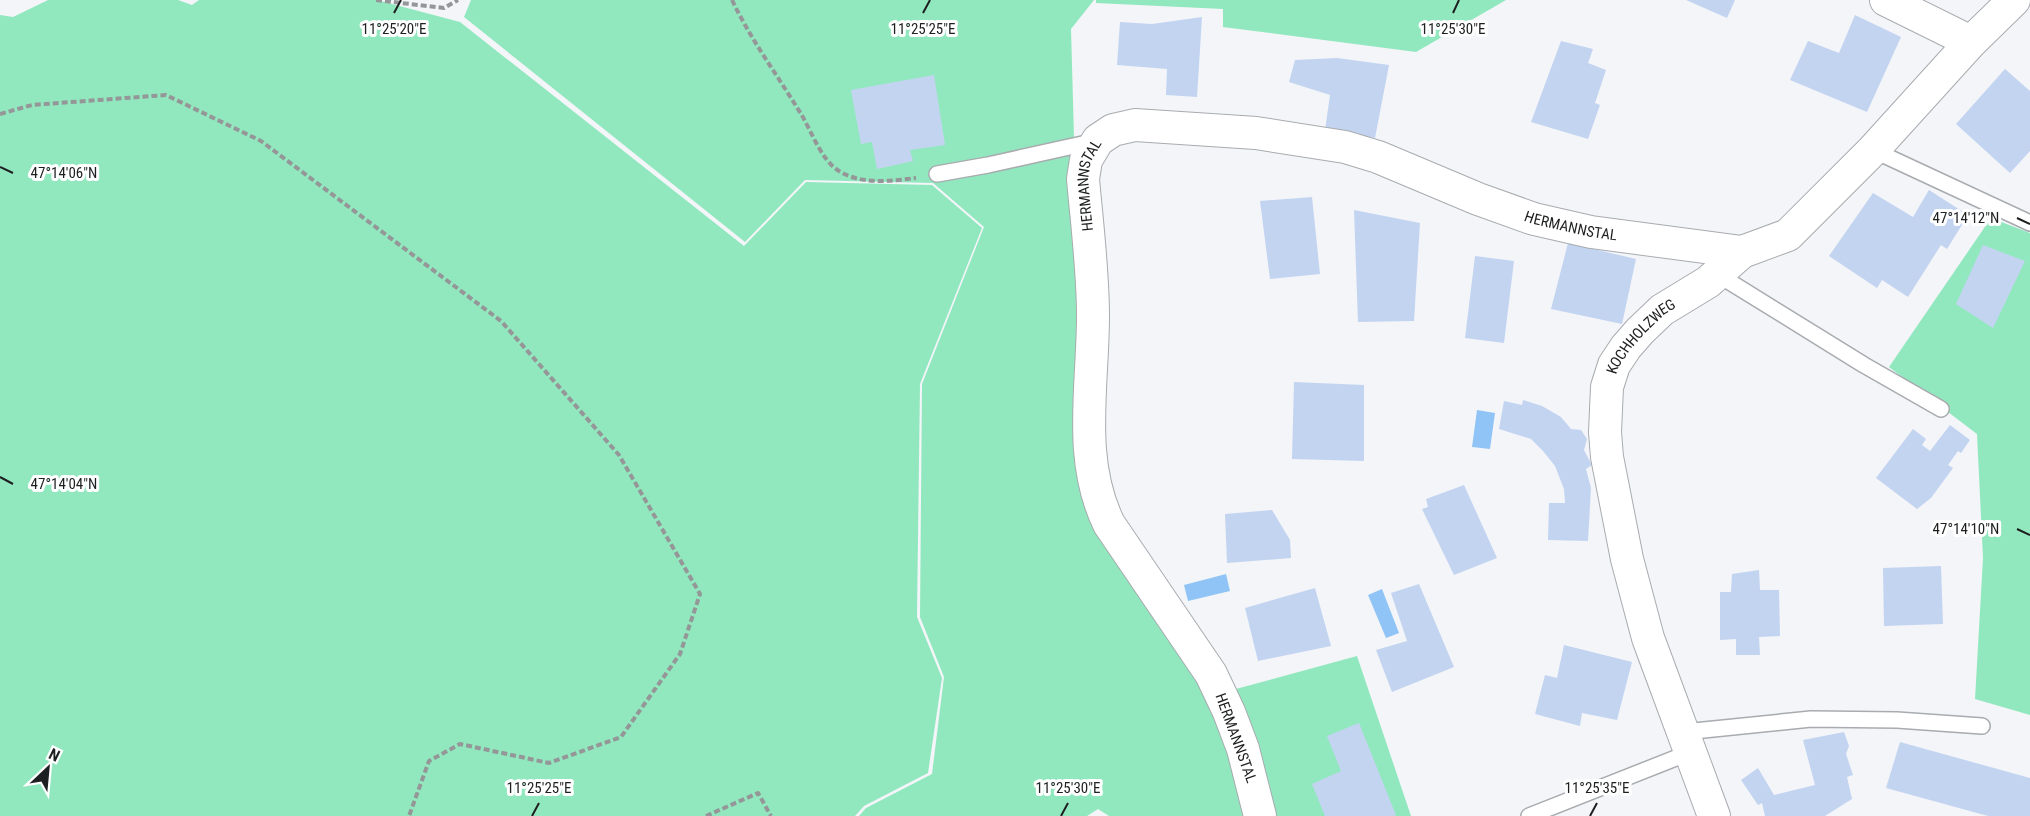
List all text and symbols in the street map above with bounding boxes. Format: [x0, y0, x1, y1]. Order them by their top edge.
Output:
text: 11°25'20"E [362, 20, 426, 38]
text: 11°25'25"E [891, 20, 955, 38]
text: 11°25'30"E [1421, 20, 1485, 38]
street label: HERMANNSTAL [1074, 136, 1105, 232]
text: 47°14'06"N [31, 164, 97, 182]
street label: HERMANNSTAL [1522, 207, 1618, 244]
text: 47°14'12"N [1933, 209, 1999, 227]
street label: KOCHHOLZWEG [1603, 295, 1679, 376]
text: 47°14'04"N [31, 475, 97, 493]
text: 47°14'10"N [1933, 520, 1999, 538]
street label: HERMANNSTAL [1211, 691, 1261, 785]
north arrow [18, 738, 78, 798]
text: N [46, 744, 63, 766]
text: 11°25'25"E [507, 779, 571, 797]
text: 11°25'30"E [1036, 779, 1100, 797]
text: 11°25'35"E [1565, 779, 1629, 797]

